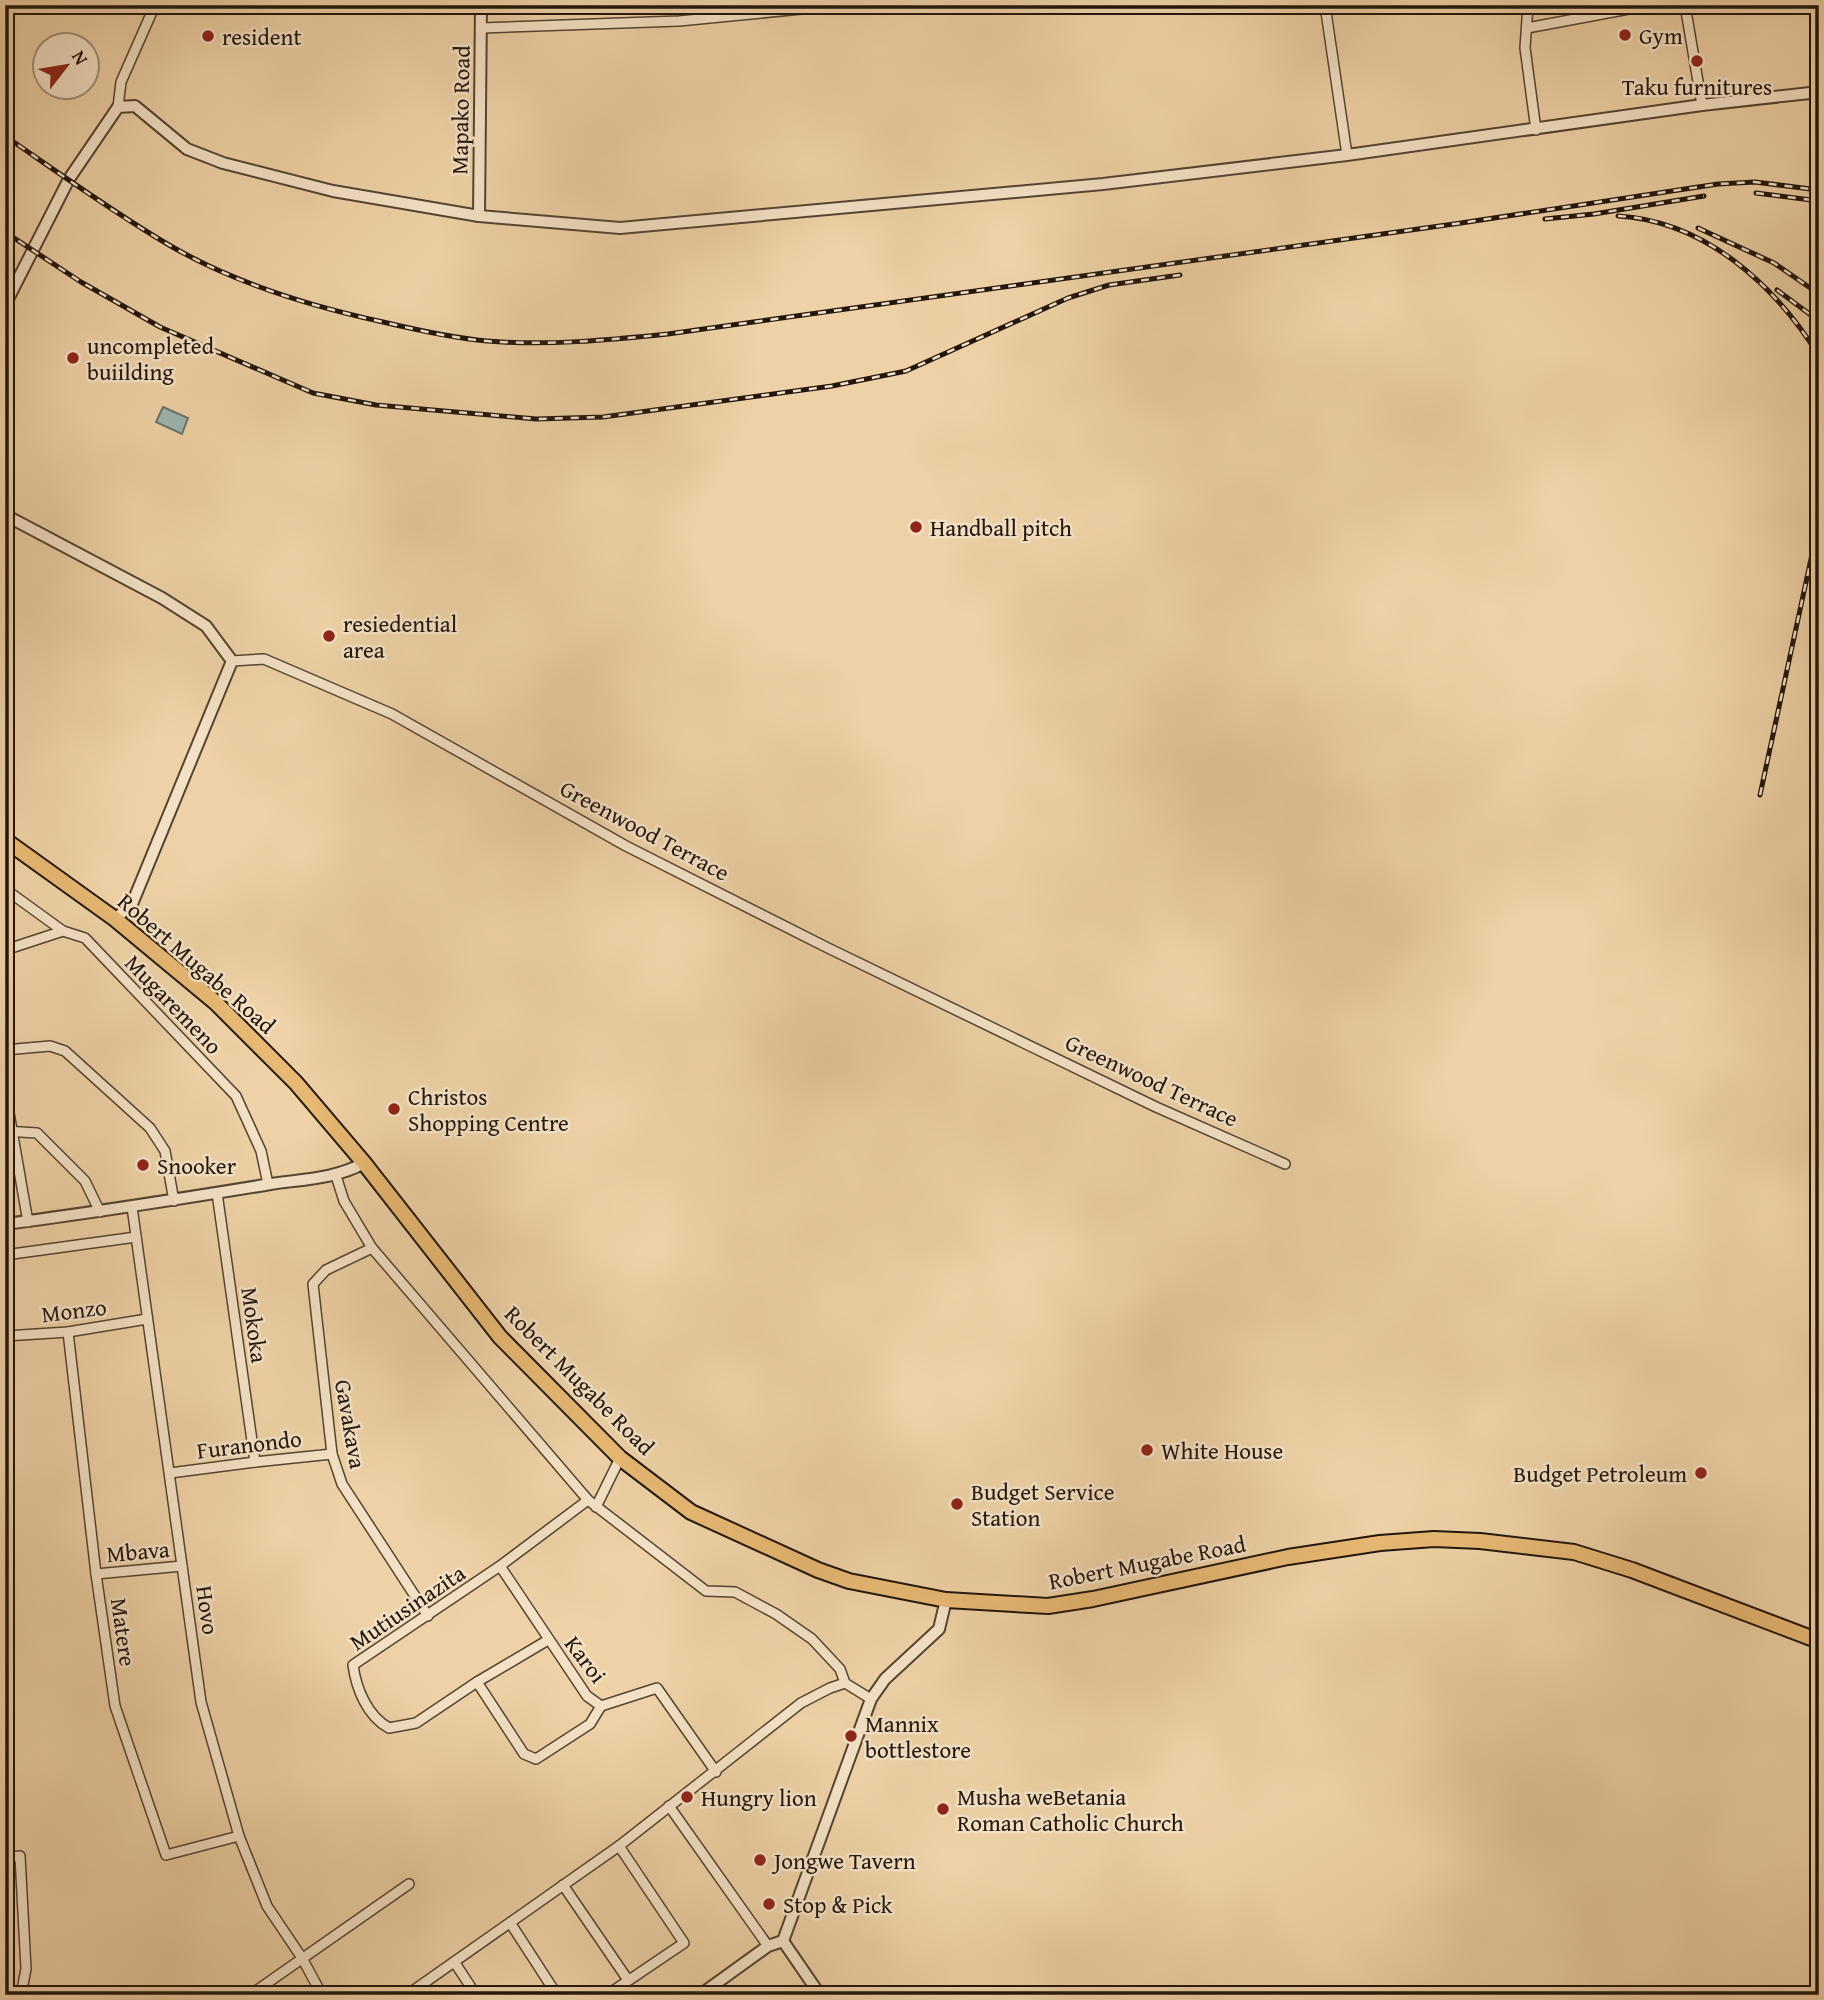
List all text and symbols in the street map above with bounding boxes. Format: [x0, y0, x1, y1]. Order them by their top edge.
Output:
place label: Gym [1639, 19, 1683, 52]
place label: resident [222, 20, 302, 53]
marker: Gym [1617, 27, 1633, 43]
marker: resident [200, 28, 216, 44]
north arrow [32, 32, 102, 102]
street label: Mapako Road [442, 44, 478, 175]
text: N [65, 45, 96, 70]
marker: Taku furnitures [1689, 53, 1705, 69]
place label: Taku furnitures [1622, 70, 1772, 103]
place label: uncompleted buiilding [87, 329, 215, 388]
marker: uncompleted buiilding [65, 350, 81, 366]
place label: Handball pitch [930, 511, 1072, 544]
marker: Handball pitch [908, 519, 924, 535]
place label: resiedential area [343, 607, 457, 666]
marker: resiedential area [321, 628, 337, 644]
street label: Greenwood Terrace [555, 771, 735, 889]
street label: Robert Mugabe Road [111, 885, 284, 1041]
street label: Mugaremeno [118, 947, 230, 1061]
street label: Greenwood Terrace [1060, 1025, 1244, 1135]
place label: Christos Shopping Centre [408, 1080, 569, 1139]
marker: Christos Shopping Centre [386, 1101, 402, 1117]
place label: Snooker [157, 1149, 237, 1182]
marker: Snooker [135, 1157, 151, 1173]
street label: Mokoka [233, 1285, 277, 1365]
street label: Monzo [40, 1290, 108, 1330]
street label: Robert Mugabe Road [498, 1298, 663, 1463]
street label: Gavakava [327, 1377, 375, 1471]
street label: Furanondo [195, 1421, 303, 1467]
place label: White House [1161, 1434, 1283, 1467]
marker: White House [1139, 1442, 1155, 1458]
place label: Budget Petroleum [1513, 1457, 1687, 1490]
marker: Budget Petroleum [1693, 1465, 1709, 1481]
place label: Budget Service Station [971, 1475, 1115, 1534]
marker: Budget Service Station [949, 1496, 965, 1512]
street label: Robert Mugabe Road [1046, 1527, 1249, 1597]
street label: Mbava [105, 1532, 171, 1570]
street label: Mutiusinazita [343, 1556, 472, 1658]
street label: Hovo [188, 1583, 228, 1637]
street label: Matere [103, 1596, 145, 1668]
street label: Karoi [557, 1628, 615, 1690]
place label: Mannix bottlestore [865, 1707, 971, 1766]
marker: Mannix bottlestore [843, 1728, 859, 1744]
place label: Musha weBetania Roman Catholic Church [957, 1780, 1184, 1839]
place label: Hungry lion [701, 1781, 817, 1814]
marker: Hungry lion [679, 1789, 695, 1805]
marker: Musha weBetania Roman Catholic Church [935, 1801, 951, 1817]
place label: Jongwe Tavern [771, 1844, 916, 1877]
marker: Jongwe Tavern [752, 1852, 768, 1868]
place label: Stop & Pick [783, 1888, 893, 1921]
marker: Stop & Pick [761, 1896, 777, 1912]

